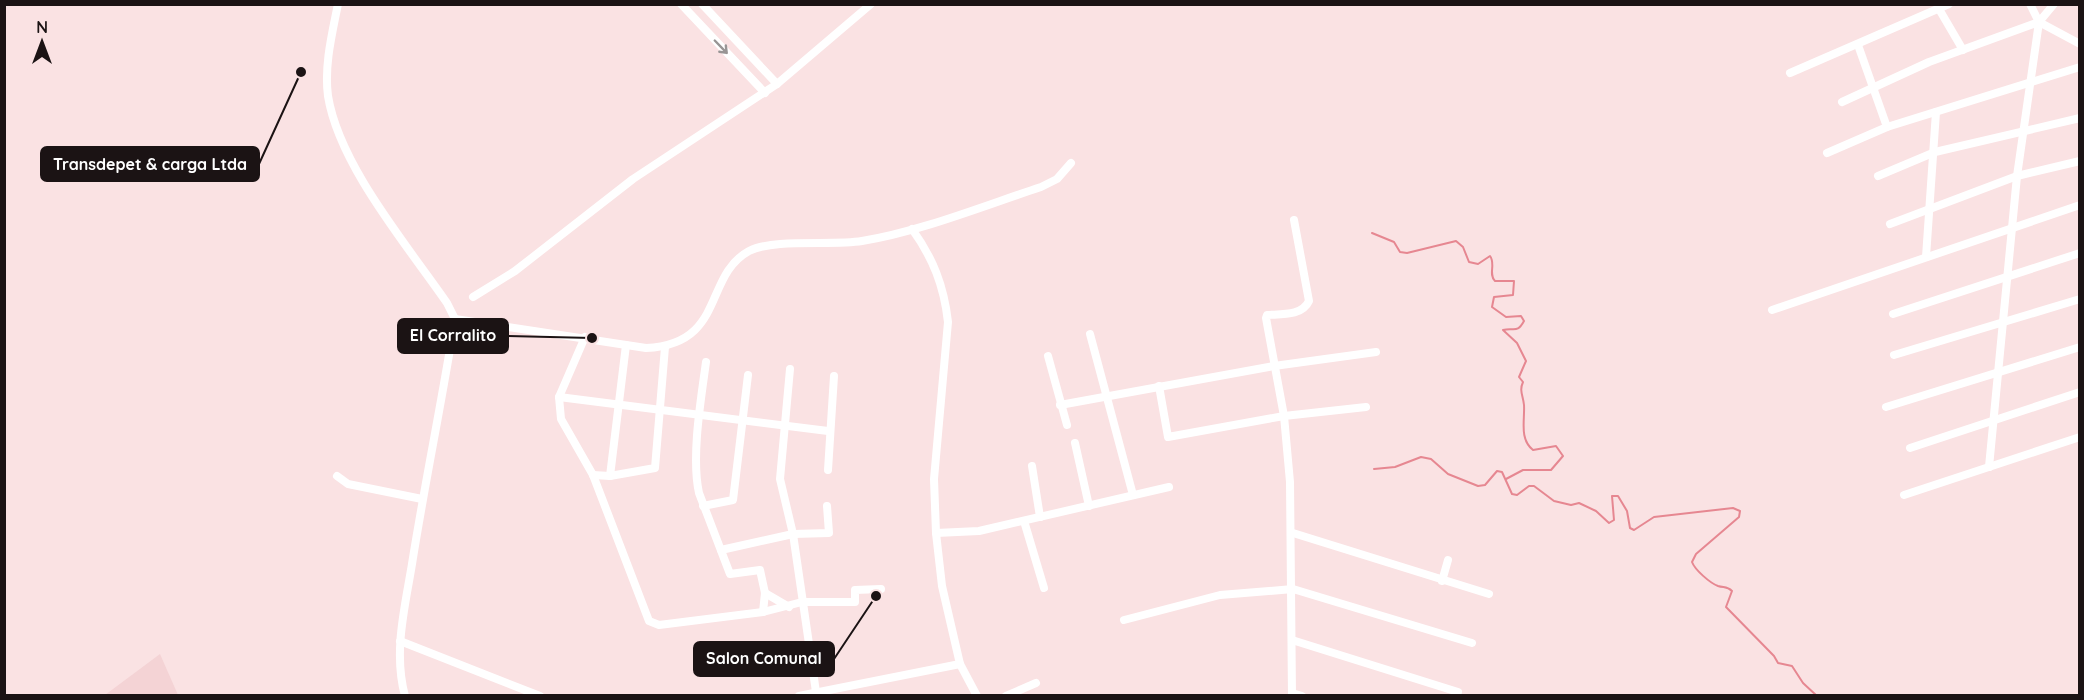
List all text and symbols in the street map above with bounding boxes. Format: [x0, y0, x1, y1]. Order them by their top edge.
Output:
north arrow [12, 12, 72, 72]
text: N [36, 17, 48, 37]
one-way arrow [714, 39, 729, 54]
callout: Transdepet & carga Ltda [41, 147, 259, 181]
text: Transdepet & carga Ltda [53, 154, 247, 174]
callout: El Corralito [398, 319, 508, 353]
text: El Corralito [410, 325, 496, 345]
callout: Salon Comunal [694, 642, 834, 676]
text: Salon Comunal [706, 648, 822, 668]

